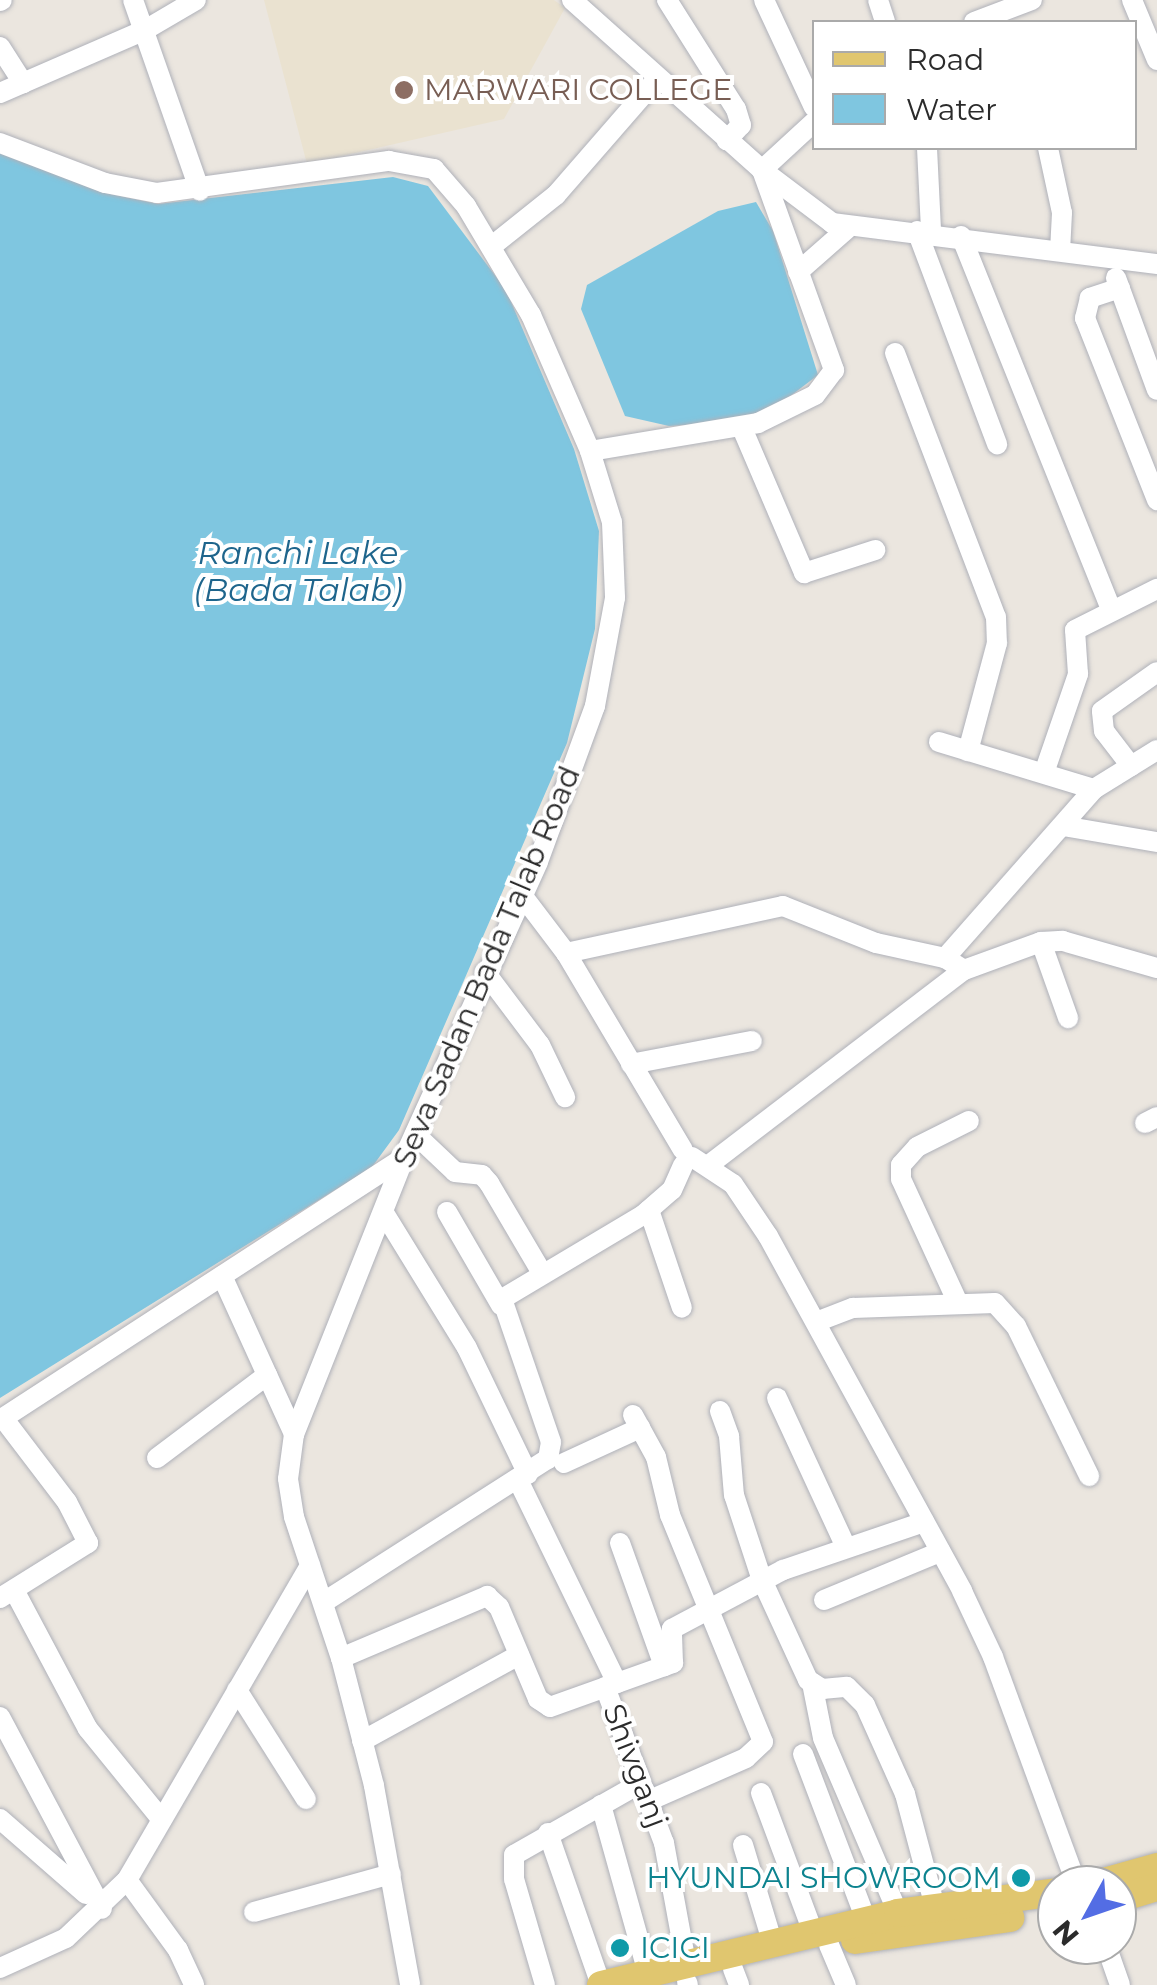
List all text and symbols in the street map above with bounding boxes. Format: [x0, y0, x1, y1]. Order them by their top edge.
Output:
legend [812, 20, 1137, 150]
text: Road [906, 41, 984, 78]
place label: MARWARI COLLEGE [424, 72, 732, 108]
marker: MARWARI COLLEGE [393, 79, 415, 101]
text: Water [906, 91, 997, 128]
water label: Ranchi Lake (Bada Talab) [194, 535, 402, 610]
street label: Seva Sadan Bada Talab Road [386, 761, 588, 1173]
street label: Shivganj [595, 1699, 675, 1833]
place label: HYUNDAI SHOWROOM [646, 1860, 1001, 1896]
north arrow [1037, 1865, 1137, 1965]
marker: HYUNDAI SHOWROOM [1010, 1867, 1032, 1889]
text: N [1045, 1913, 1086, 1953]
place label: ICICI [640, 1930, 710, 1966]
marker: ICICI [609, 1937, 631, 1959]

